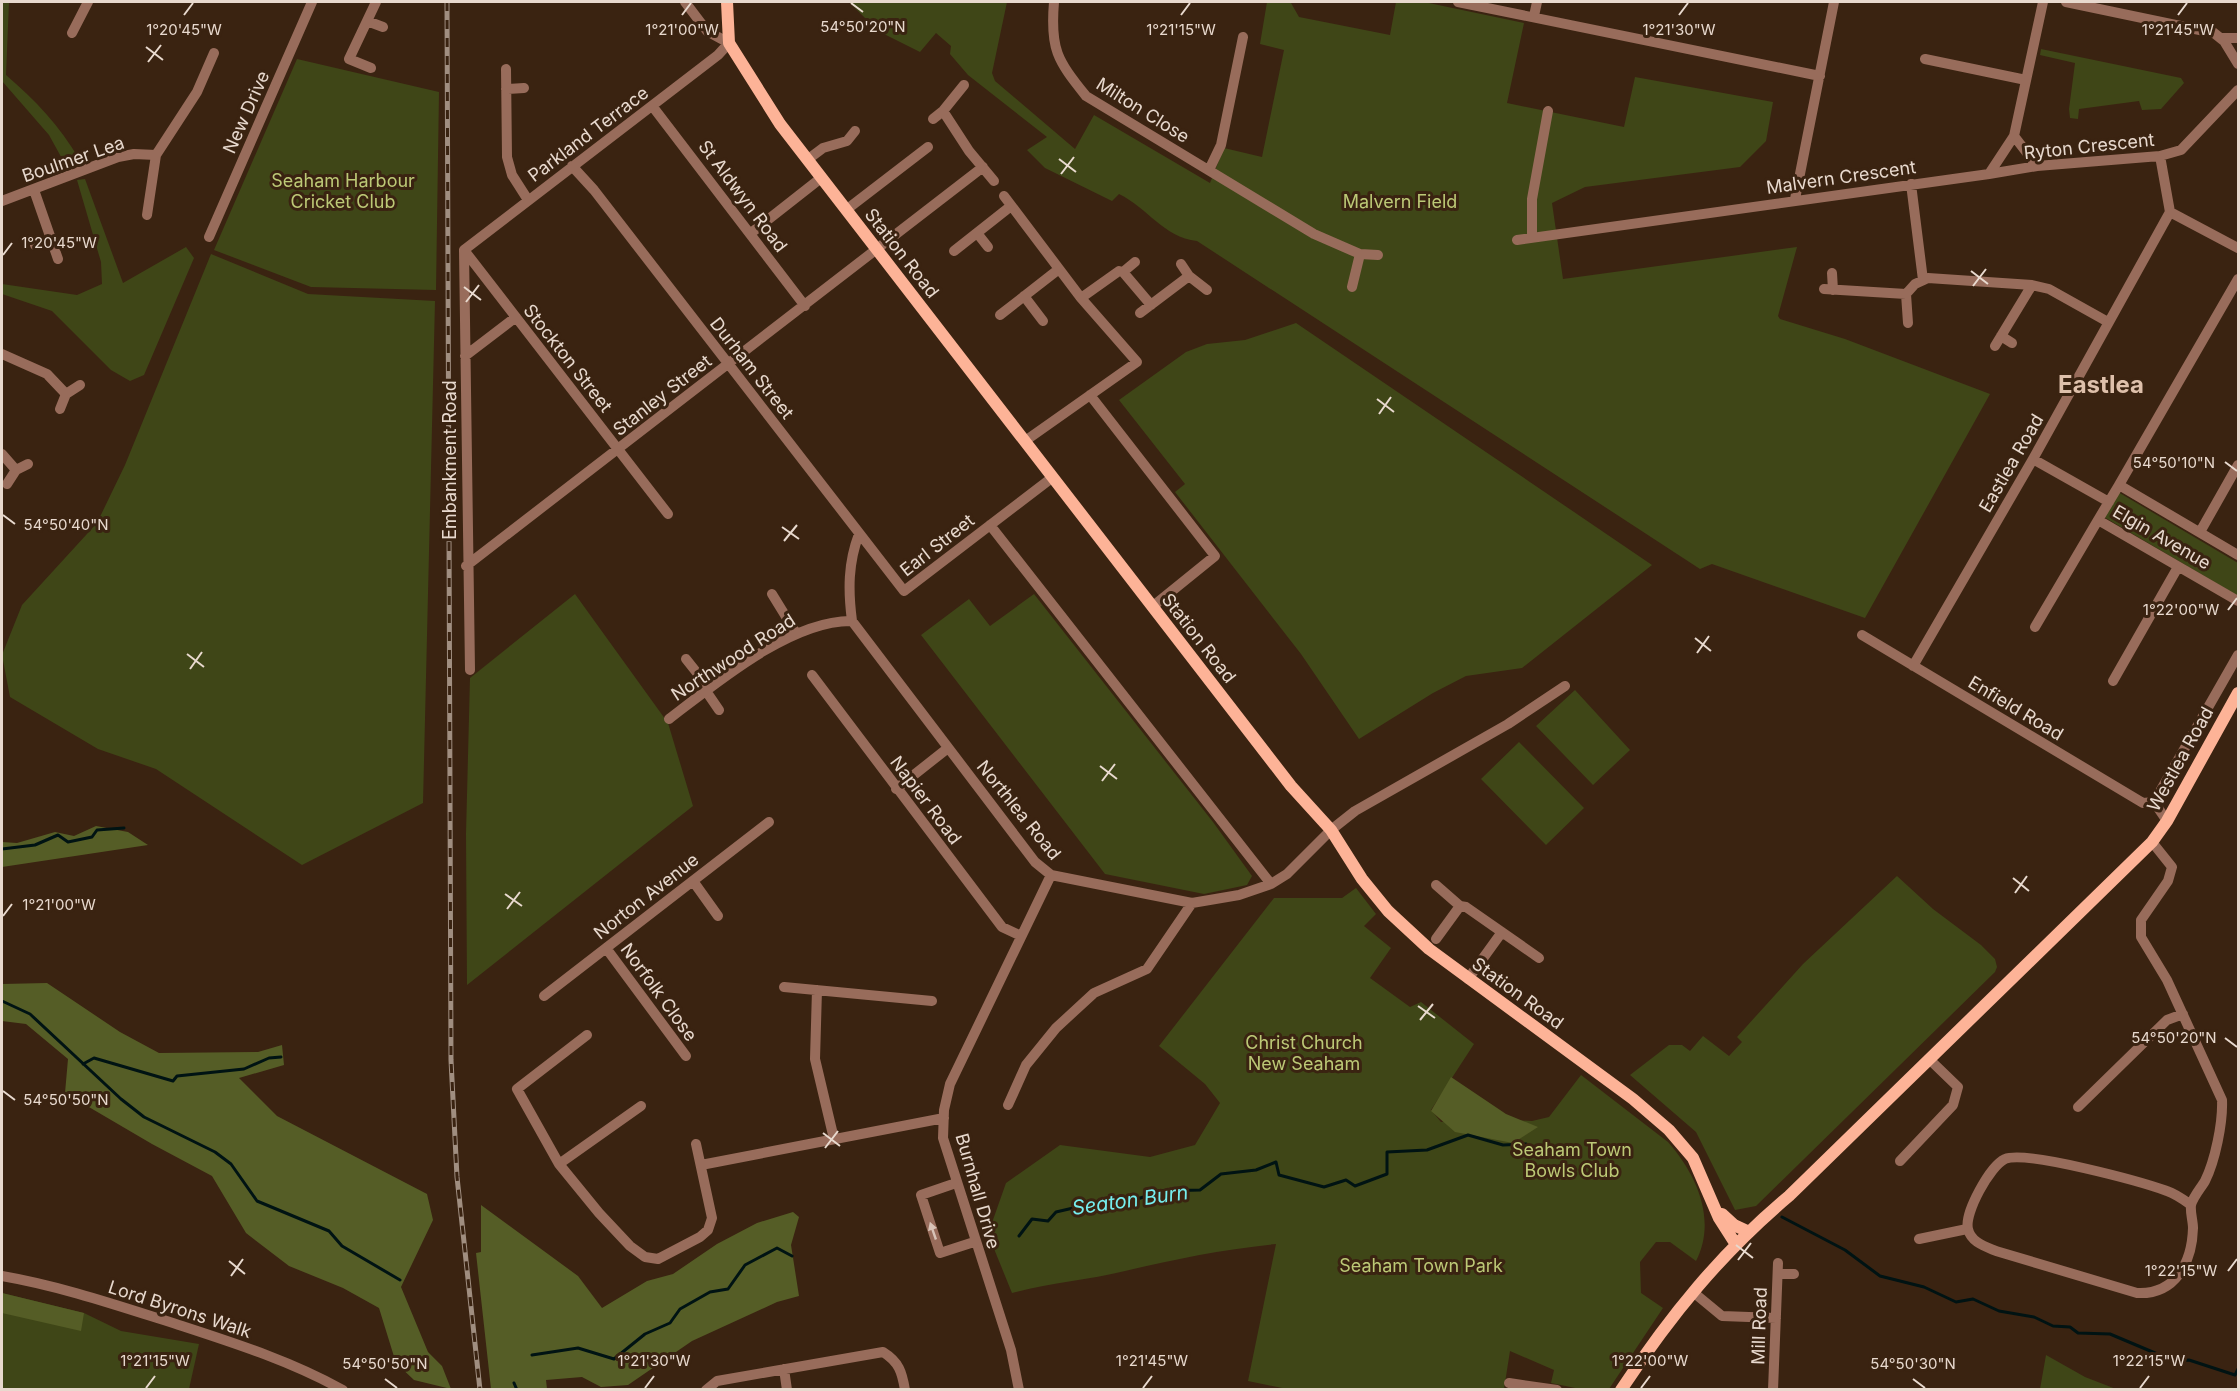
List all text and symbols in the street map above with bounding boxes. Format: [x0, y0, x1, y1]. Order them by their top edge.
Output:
text: 54°50'20"N [820, 17, 906, 36]
text: 1°20'45"W [146, 20, 222, 39]
text: 1°21'00"W [645, 20, 719, 39]
text: 1°21'15"W [1146, 20, 1216, 39]
text: 1°21'30"W [1642, 20, 1716, 39]
text: 1°21'45"W [2142, 20, 2214, 39]
street label: New Drive [218, 67, 274, 157]
street label: Milton Close [1093, 73, 1193, 147]
street label: Parkland Terrace [524, 82, 652, 186]
street label: Ryton Crescent [2023, 129, 2155, 163]
street label: Boulmer Lea [19, 132, 127, 186]
street label: St Aldwyn Road [694, 136, 792, 256]
street label: Malvern Crescent [1765, 156, 1917, 198]
park label: Seaham Harbour Cricket Club [271, 170, 415, 212]
park label: Malvern Field [1343, 191, 1457, 212]
street label: Station Road [861, 204, 943, 302]
text: 1°20'45"W [21, 233, 97, 252]
street label: Stockton Street [519, 300, 617, 416]
street label: Durham Street [706, 313, 798, 423]
street label: Stanley Street [609, 350, 715, 440]
district label: Eastlea [2058, 370, 2144, 399]
street label: Embankment Road [439, 380, 460, 540]
street label: Eastlea Road [1974, 410, 2048, 516]
text: 54°50'10"N [2133, 453, 2215, 472]
street label: Elgin Avenue [2109, 501, 2215, 573]
street label: Earl Street [896, 510, 978, 580]
text: 54°50'40"N [24, 515, 108, 534]
street label: Station Road [1158, 589, 1240, 687]
text: 1°22'00"W [2143, 600, 2219, 619]
street label: Northwood Road [667, 609, 799, 705]
street label: Enfield Road [1965, 671, 2067, 745]
street label: Westlea Road [2143, 703, 2217, 815]
street label: Napier Road [886, 752, 966, 848]
street label: Northlea Road [973, 756, 1065, 864]
street label: Norton Avenue [590, 849, 702, 943]
text: 1°21'00"W [22, 895, 96, 914]
street label: Norfolk Close [616, 939, 702, 1045]
street label: Station Road [1468, 953, 1568, 1033]
text: 54°50'20"N [2131, 1028, 2217, 1047]
park label: Christ Church New Seaham [1245, 1032, 1363, 1074]
text: 54°50'50"N [23, 1090, 109, 1109]
street label: Burnhall Drive [951, 1131, 1005, 1251]
park label: Seaham Town Bowls Club [1512, 1139, 1632, 1181]
water label: Seaton Burn [1070, 1180, 1190, 1220]
one-way arrow [928, 1222, 937, 1240]
park label: Seaham Town Park [1339, 1255, 1503, 1276]
text: 1°22'15"W [2145, 1261, 2218, 1280]
street label: Lord Byrons Walk [106, 1276, 254, 1342]
street label: Mill Road [1747, 1287, 1771, 1365]
text: 1°21'15"W [120, 1351, 190, 1370]
text: 1°21'30"W [617, 1351, 691, 1370]
text: 1°21'45"W [1116, 1351, 1188, 1370]
text: 1°22'00"W [1612, 1351, 1688, 1370]
text: 1°22'15"W [2113, 1351, 2186, 1370]
text: 54°50'50"N [342, 1354, 428, 1373]
text: 54°50'30"N [1870, 1354, 1956, 1373]

